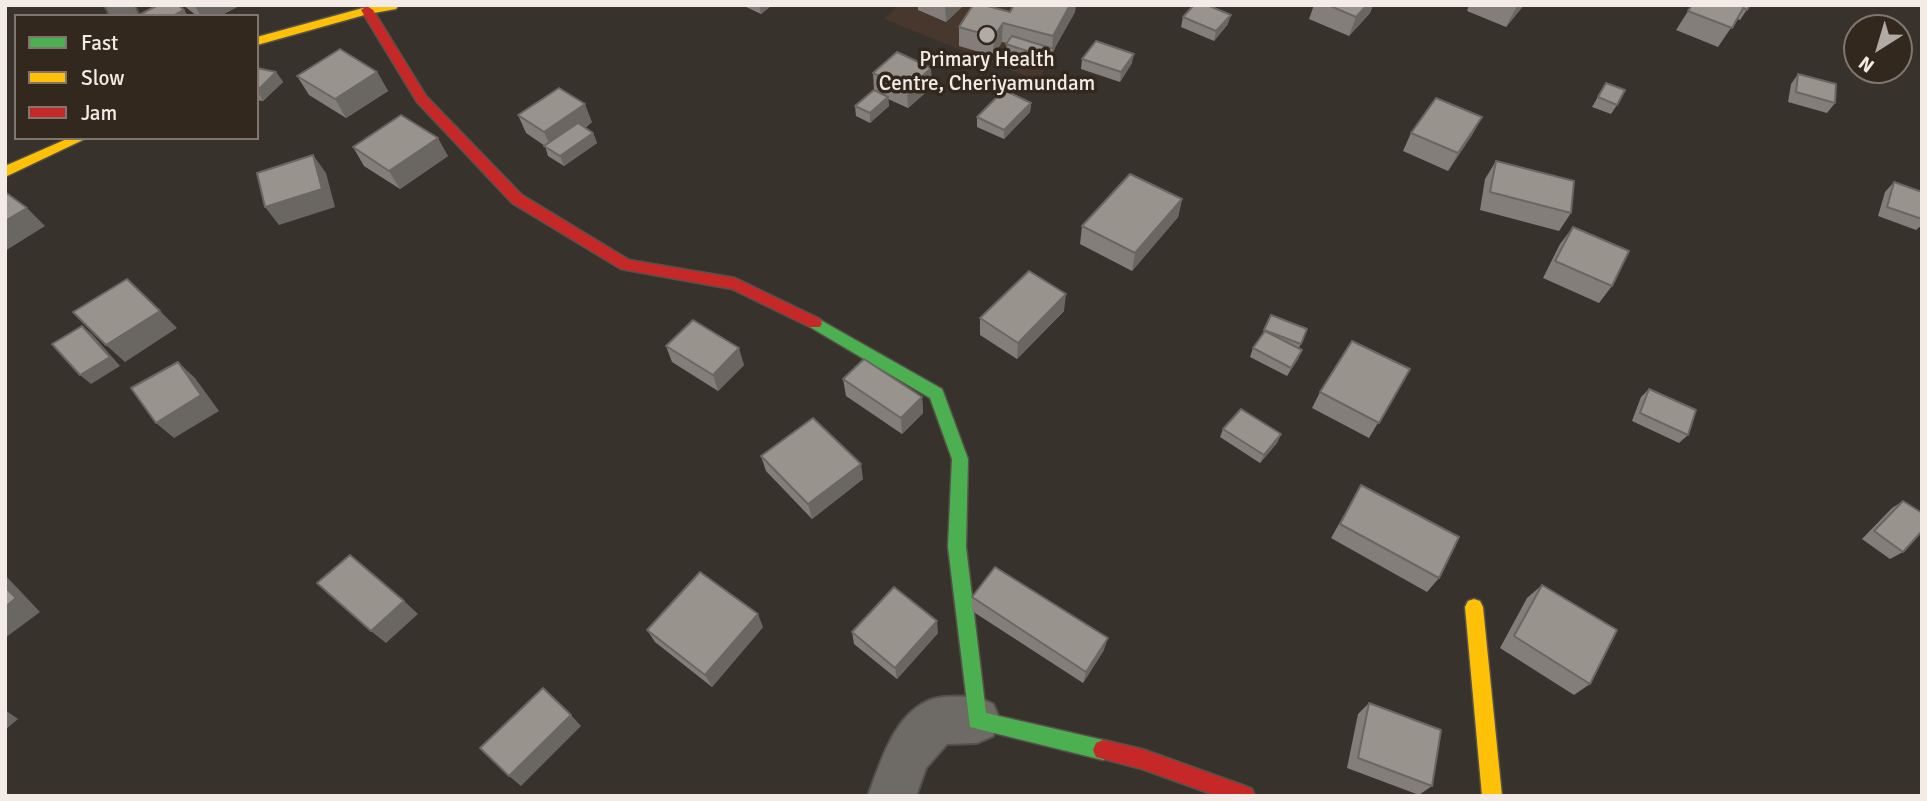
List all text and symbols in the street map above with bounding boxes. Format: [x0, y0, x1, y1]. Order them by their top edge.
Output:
legend [14, 14, 259, 140]
north arrow [1843, 14, 1913, 84]
marker: Primary Health Centre, Cheriyamundam [977, 25, 997, 45]
text: Fast [81, 30, 118, 56]
place label: Primary Health Centre, Cheriyamundam [879, 47, 1095, 97]
text: N [1854, 51, 1879, 78]
text: Slow [81, 65, 125, 91]
text: Jam [81, 100, 117, 126]

